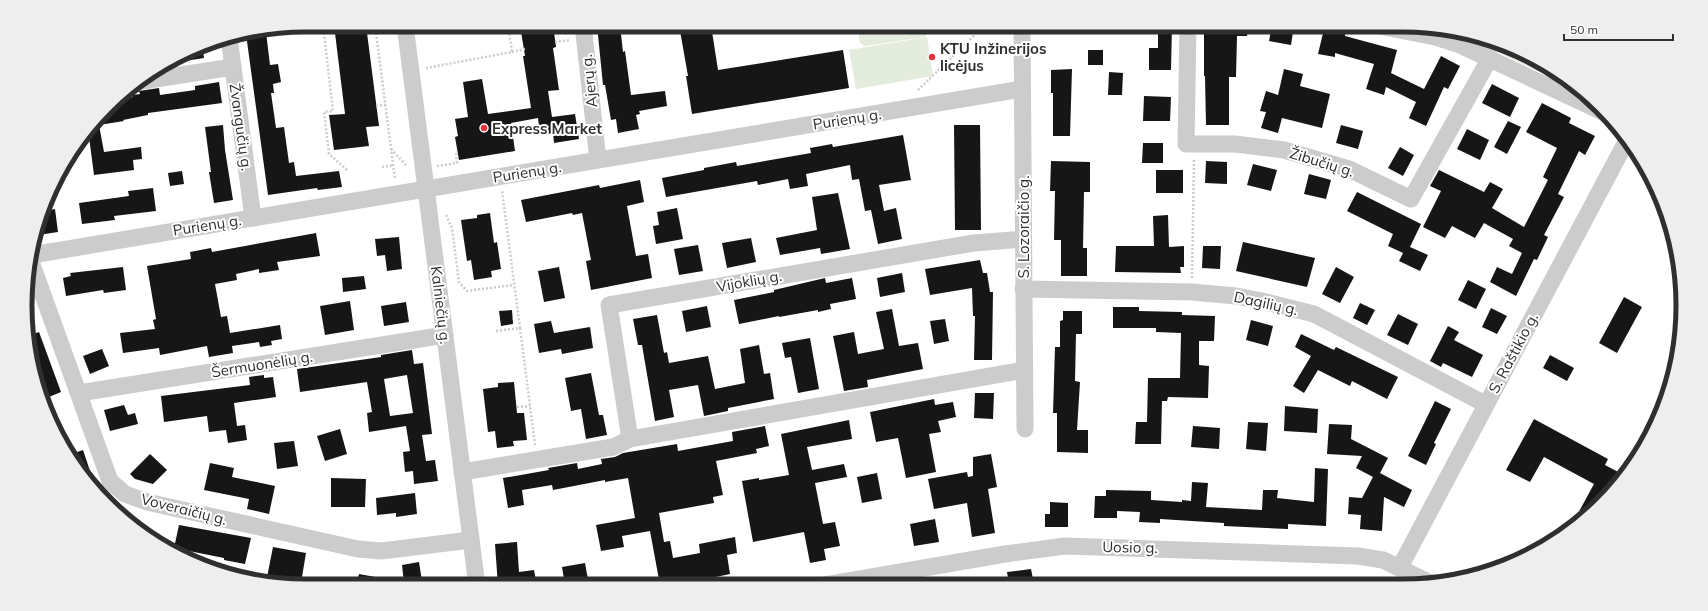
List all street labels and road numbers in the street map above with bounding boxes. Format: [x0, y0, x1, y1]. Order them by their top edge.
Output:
street label: Ajerų g. [577, 54, 601, 108]
street label: Žvangučių g. [225, 82, 257, 172]
street label: Purienų g. [811, 104, 883, 134]
street label: Žibučių g. [1288, 143, 1356, 181]
street label: Purienų g. [491, 157, 563, 187]
street label: S. Lozoraičio g. [1014, 175, 1033, 279]
street label: Purienų g. [171, 210, 243, 240]
street label: Kalniečių g. [427, 265, 455, 345]
street label: Vijoklių g. [715, 266, 783, 296]
street label: Dagilių g. [1232, 287, 1300, 319]
street label: S. Raštikio g. [1484, 310, 1542, 396]
street label: Šermuonėlių g. [210, 347, 314, 381]
street label: Voveraičių g. [139, 489, 229, 529]
street label: Uosio g. [1102, 537, 1158, 557]

